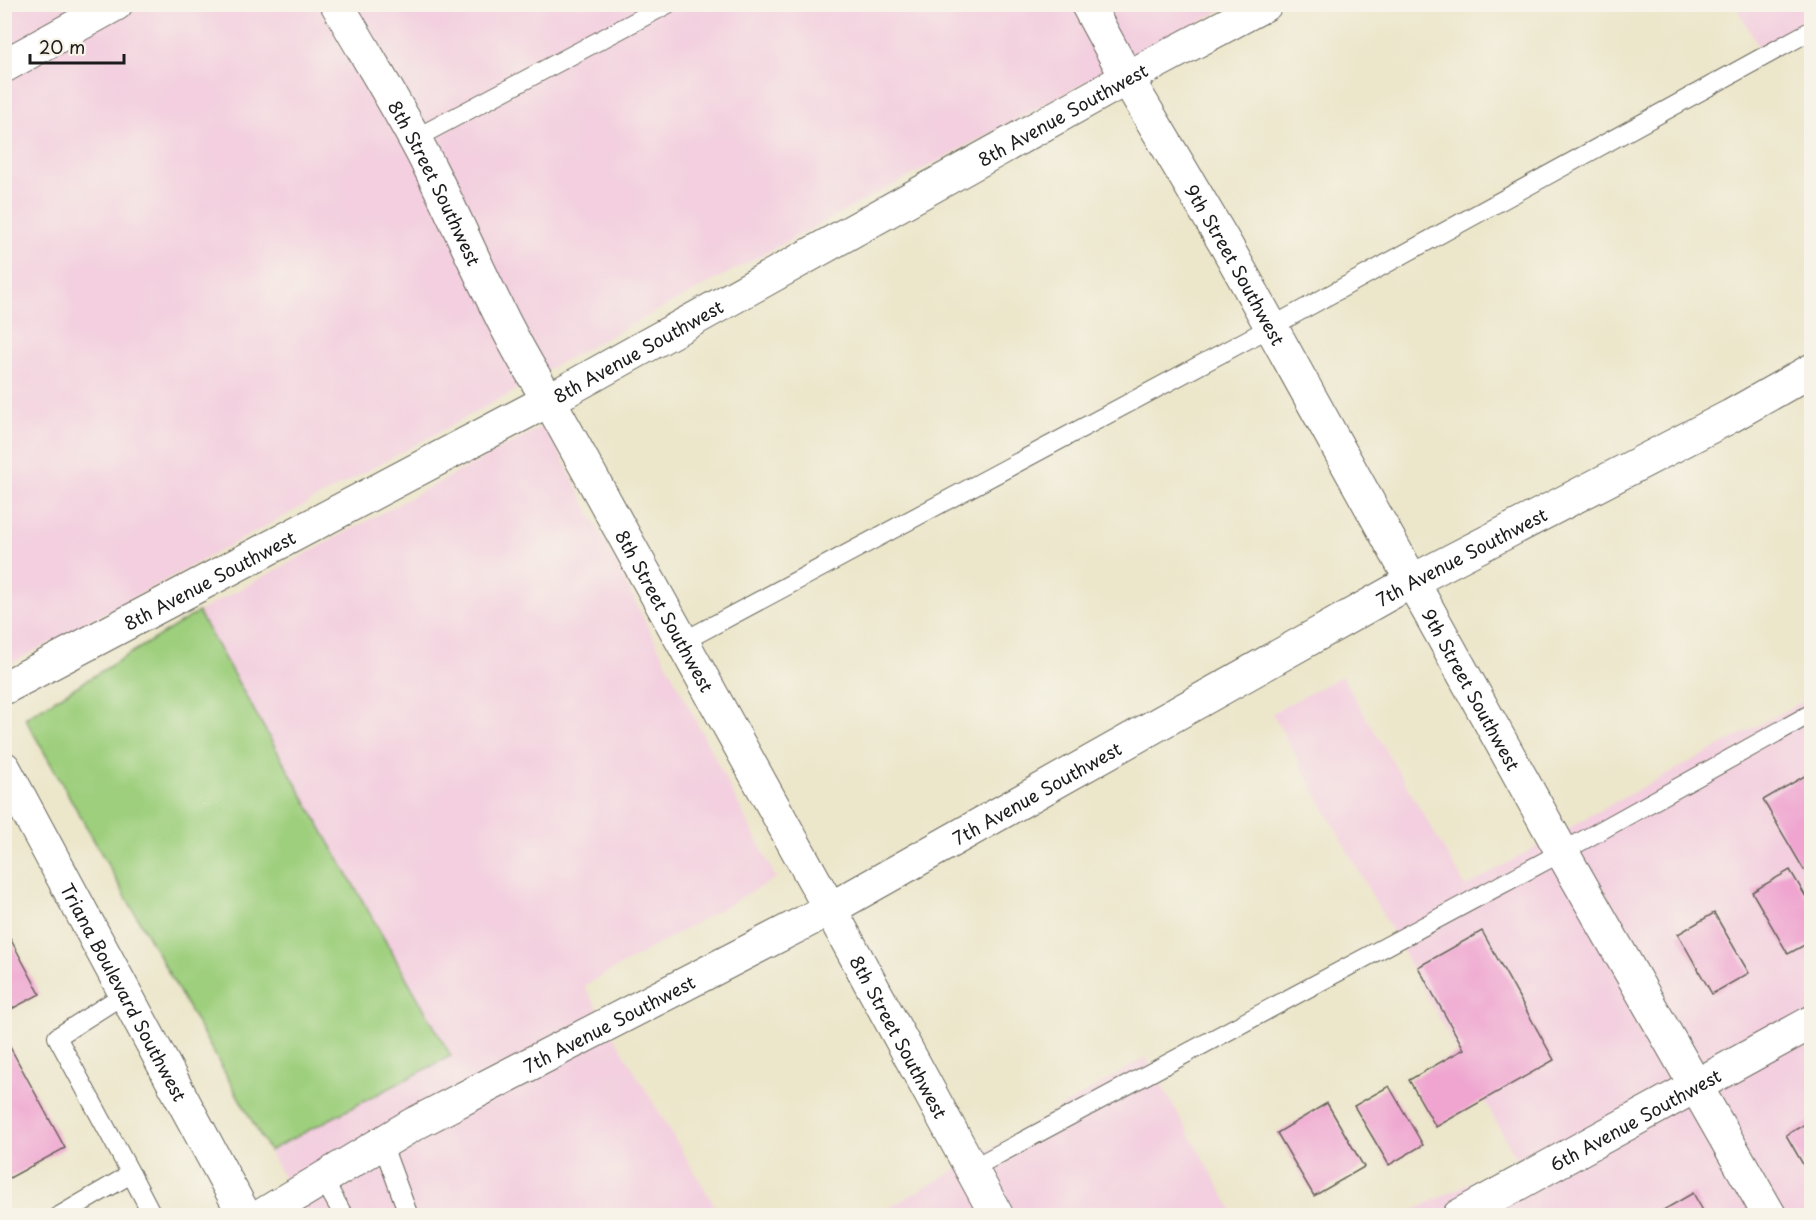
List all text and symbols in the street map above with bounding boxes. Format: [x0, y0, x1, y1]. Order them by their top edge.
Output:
scale bar [30, 27, 124, 65]
text: 20 m [39, 33, 85, 60]
street label: 8th Avenue Southwest [972, 56, 1152, 172]
street label: 8th Street Southwest [382, 95, 488, 270]
street label: 9th Street Southwest [1179, 179, 1292, 350]
street label: 8th Avenue Southwest [548, 292, 728, 409]
street label: 7th Avenue Southwest [1371, 500, 1551, 612]
street label: 8th Avenue Southwest [118, 523, 300, 636]
street label: 8th Street Southwest [609, 524, 721, 697]
street label: 9th Street Southwest [1416, 603, 1528, 775]
street label: 7th Avenue Southwest [947, 734, 1126, 851]
street label: Triana Boulevard Southwest [55, 878, 194, 1106]
street label: 8th Street Southwest [844, 950, 955, 1123]
street label: 7th Avenue Southwest [518, 968, 699, 1079]
street label: 6th Avenue Southwest [1545, 1061, 1726, 1177]

